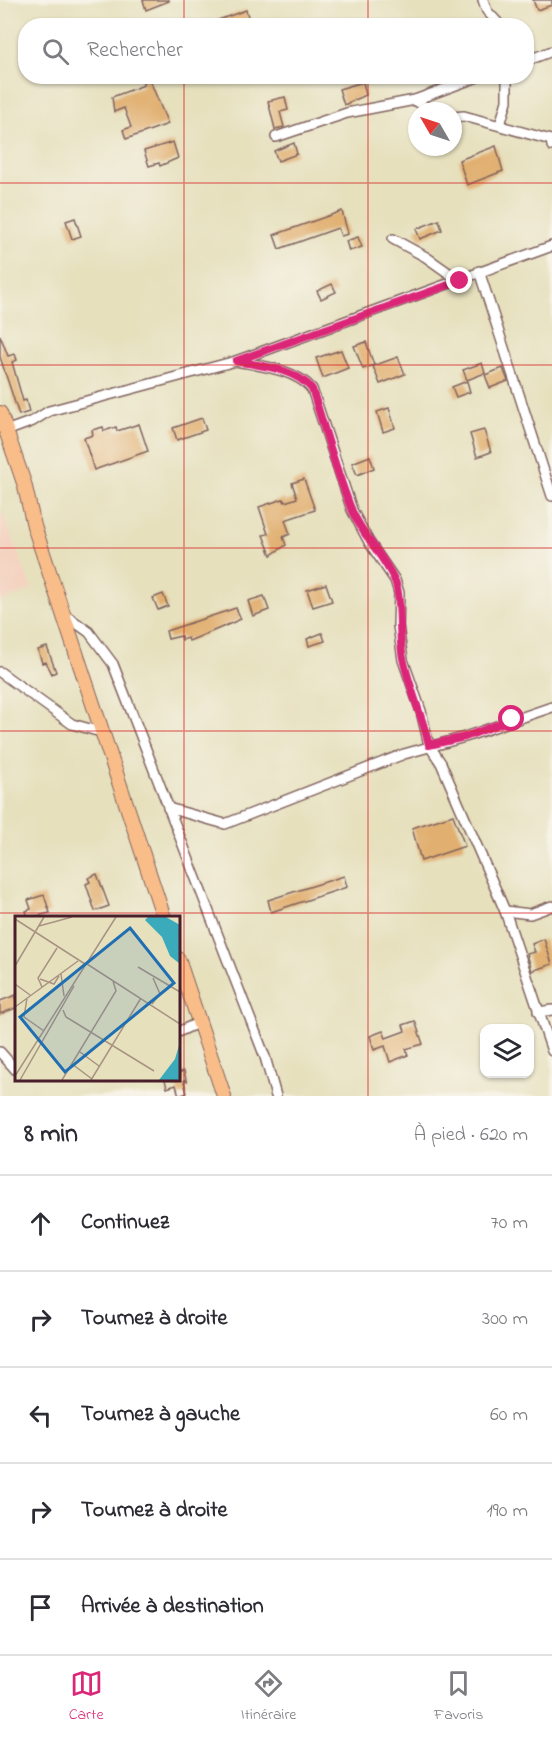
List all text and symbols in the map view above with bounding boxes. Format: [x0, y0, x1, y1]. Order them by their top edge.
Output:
search box [18, 18, 534, 84]
icon: search [39, 35, 72, 68]
text: Rechercher [87, 35, 183, 67]
north arrow [408, 102, 462, 156]
route end [446, 267, 472, 293]
route start [498, 705, 524, 731]
inset map [15, 916, 180, 1081]
map controls [480, 1024, 534, 1078]
button: layers [480, 1024, 534, 1078]
text: 8 min [24, 1116, 78, 1154]
text: À pied · 620 m [414, 1121, 528, 1150]
icon: ahead [24, 1207, 57, 1240]
text: Continuez [81, 1207, 169, 1239]
text: 70 m [491, 1209, 528, 1238]
icon: right [24, 1303, 57, 1336]
text: Tournez à droite [81, 1303, 227, 1335]
text: 300 m [482, 1305, 528, 1334]
icon: left [24, 1399, 57, 1432]
text: Tournez à gauche [81, 1399, 240, 1431]
text: 60 m [490, 1401, 528, 1430]
icon: right [24, 1495, 57, 1528]
text: Tournez à droite [81, 1495, 227, 1527]
text: 190 m [486, 1497, 528, 1526]
icon: arrive [24, 1591, 57, 1624]
text: Arrivée à destination [81, 1591, 264, 1623]
tab: Carte [69, 1667, 104, 1727]
tab: Itinéraire [241, 1667, 297, 1727]
tab: Favoris [434, 1667, 483, 1727]

